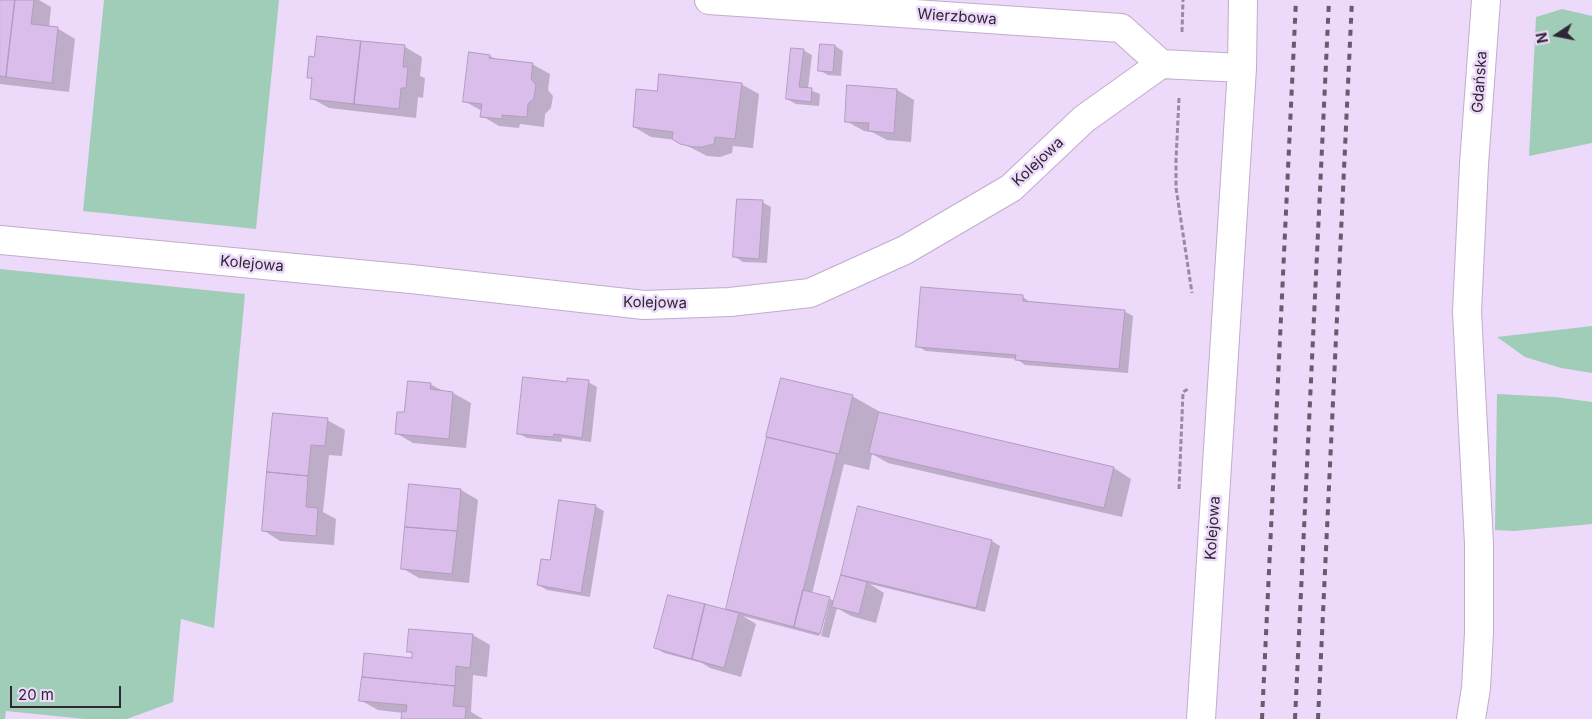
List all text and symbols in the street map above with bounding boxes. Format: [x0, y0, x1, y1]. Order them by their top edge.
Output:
street label: Wierzbowa [917, 5, 997, 29]
north arrow [1532, 10, 1582, 60]
text: N [1532, 31, 1551, 45]
street label: Gdańska [1469, 50, 1491, 114]
street label: Kolejowa [1008, 134, 1068, 190]
street label: Kolejowa [219, 252, 285, 276]
street label: Kolejowa [623, 293, 687, 313]
street label: Kolejowa [1202, 495, 1224, 561]
scale bar [12, 676, 124, 708]
text: 20 m [18, 685, 54, 704]

